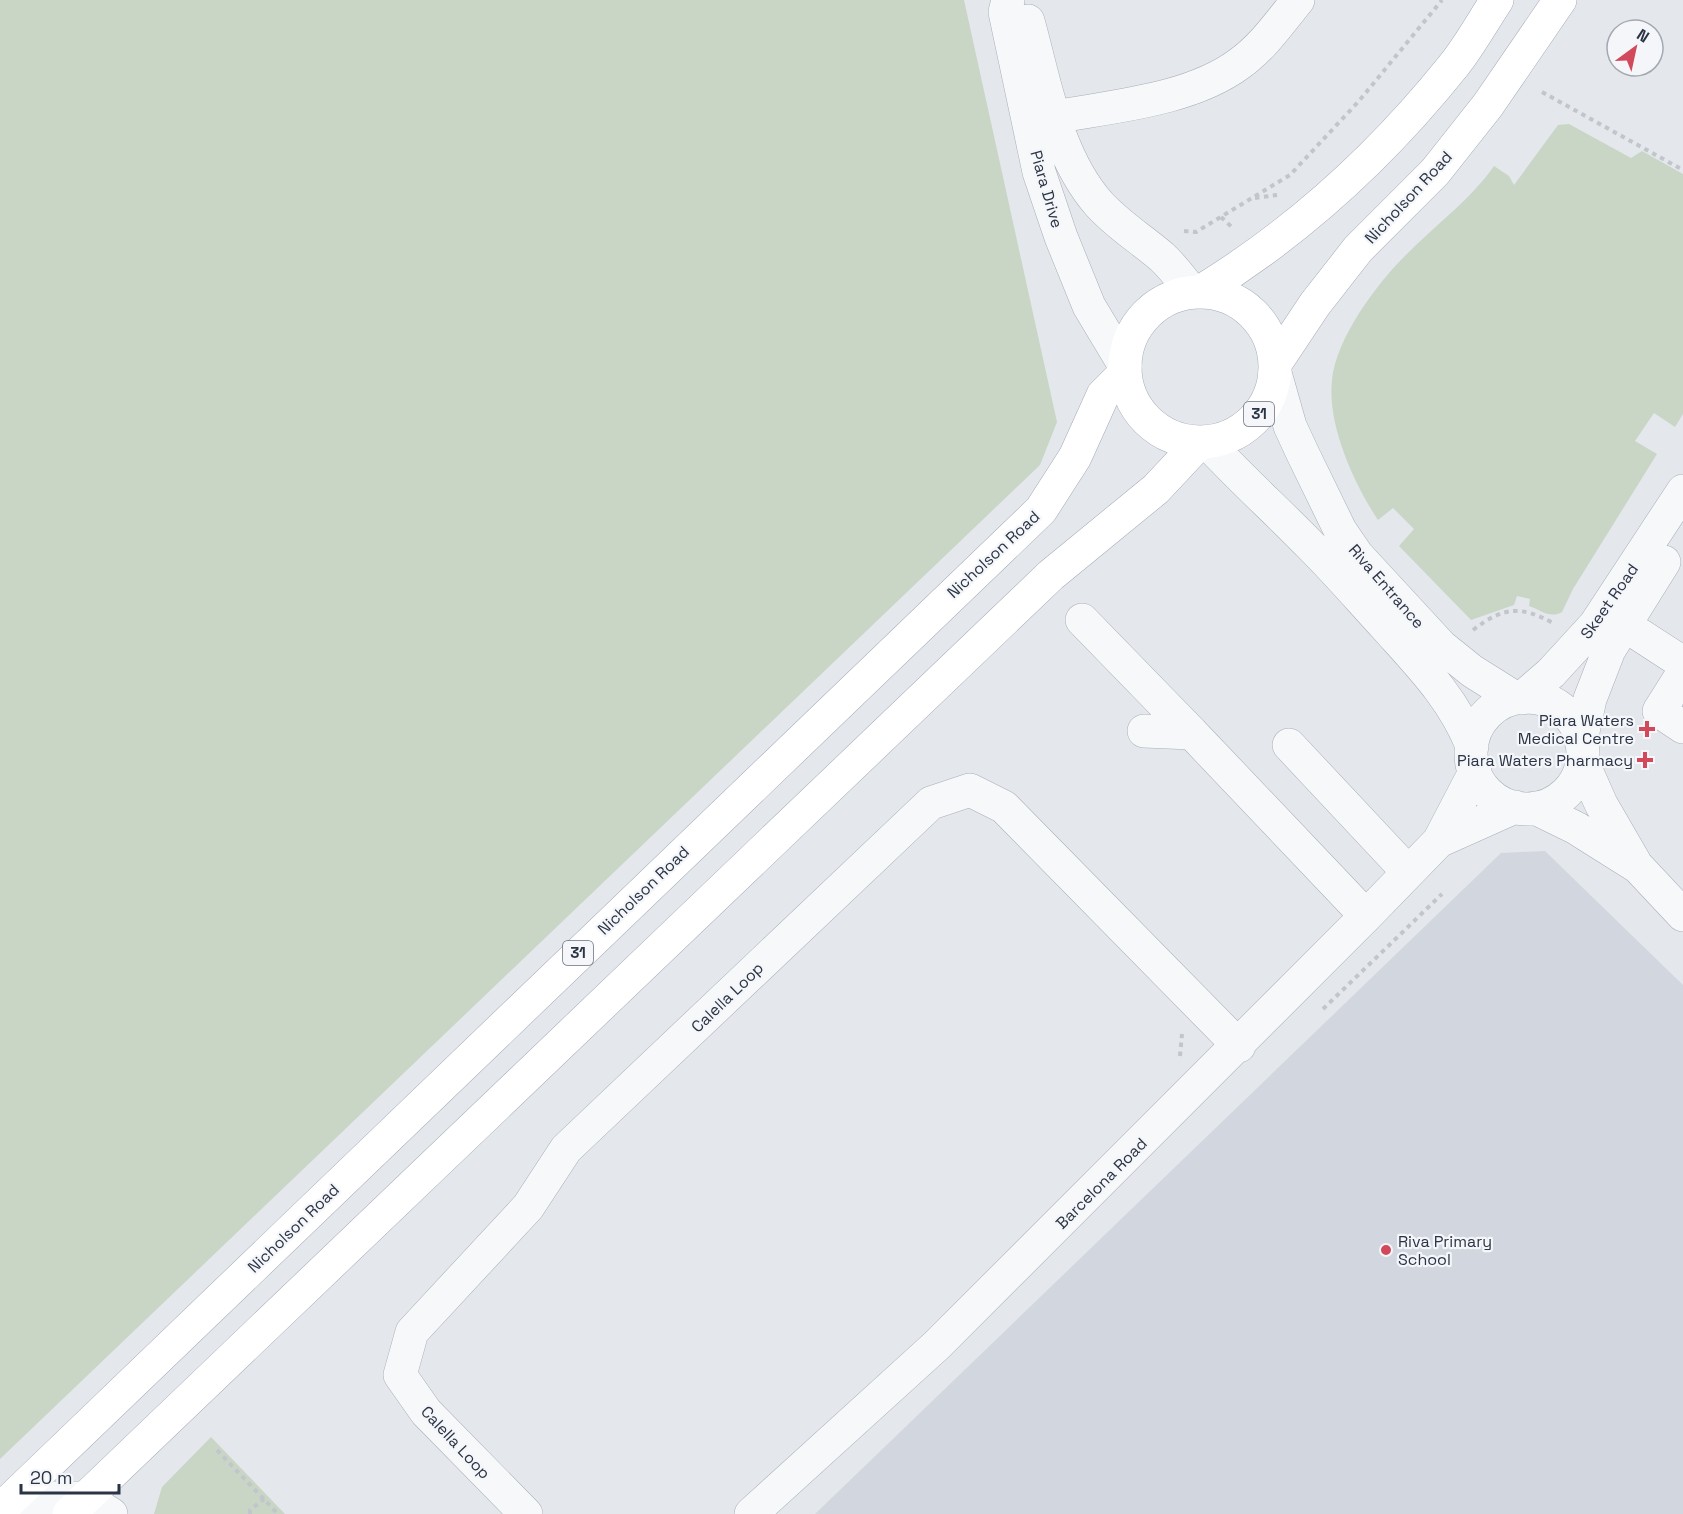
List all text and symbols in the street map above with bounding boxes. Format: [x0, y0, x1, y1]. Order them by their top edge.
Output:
north arrow [1605, 18, 1665, 78]
text: N [1633, 24, 1653, 48]
street label: Nicholson Road [1360, 147, 1457, 248]
street label: Piara Drive [1025, 148, 1068, 231]
road number: 31 [1244, 402, 1274, 426]
street label: Nicholson Road [943, 506, 1044, 603]
street label: Riva Entrance [1344, 540, 1429, 633]
street label: Skeet Road [1576, 559, 1643, 643]
place label: Piara Waters Medical Centre [1518, 710, 1634, 749]
marker: Piara Waters Medical Centre [1638, 720, 1656, 738]
place label: Piara Waters Pharmacy [1457, 750, 1633, 771]
marker: Piara Waters Pharmacy [1638, 753, 1652, 767]
street label: Nicholson Road [593, 841, 694, 939]
road number: 31 [563, 941, 593, 965]
street label: Calella Loop [687, 958, 768, 1037]
street label: Barcelona Road [1051, 1133, 1151, 1233]
street label: Nicholson Road [243, 1179, 344, 1277]
place label: Riva Primary School [1398, 1231, 1492, 1270]
marker: Riva Primary School [1379, 1243, 1393, 1257]
street label: Calella Loop [416, 1401, 495, 1483]
scale bar [21, 1457, 118, 1495]
text: 20 m [30, 1466, 73, 1489]

